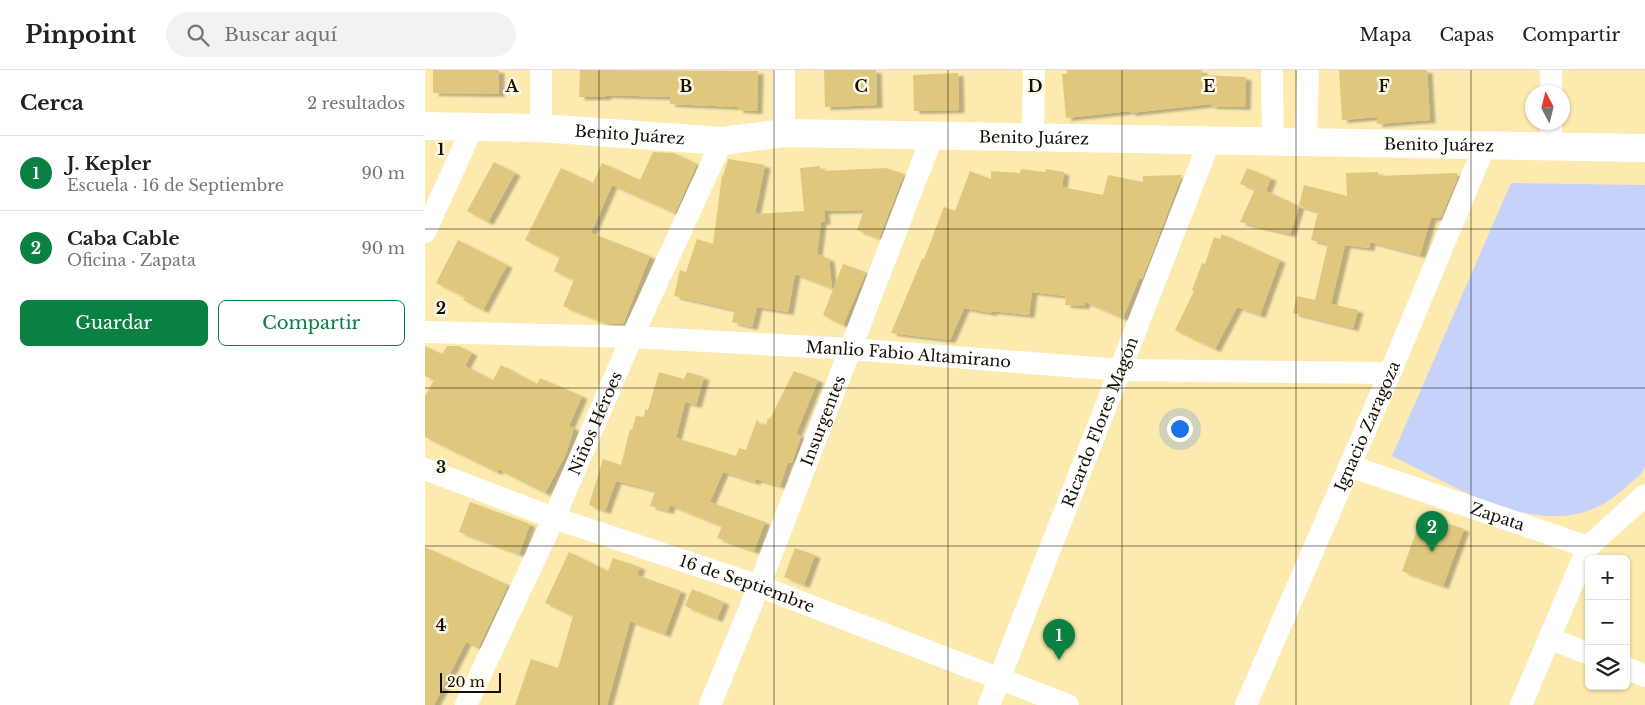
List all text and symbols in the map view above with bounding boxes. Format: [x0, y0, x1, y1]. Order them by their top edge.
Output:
search box [166, 12, 516, 57]
text: Pinpoint [25, 20, 136, 49]
icon: search [184, 21, 212, 49]
text: Buscar aquí [224, 23, 337, 46]
text: Mapa [1360, 24, 1411, 46]
text: Capas [1439, 24, 1494, 46]
text: Compartir [1522, 24, 1620, 46]
text: A [505, 76, 520, 96]
text: B [680, 76, 693, 96]
text: C [854, 76, 868, 96]
text: D [1028, 76, 1042, 96]
text: E [1203, 76, 1215, 96]
text: F [1378, 76, 1390, 96]
north arrow [1525, 85, 1570, 130]
text: Cerca [20, 90, 84, 116]
text: 2 resultados [307, 93, 405, 113]
street label: Benito Juárez [574, 120, 686, 148]
street label: Benito Juárez [979, 126, 1089, 148]
street label: Benito Juárez [1384, 133, 1494, 155]
text: 1 [438, 139, 445, 159]
text: J. Kepler [67, 152, 151, 175]
text: 1 [33, 163, 39, 183]
text: 90 m [362, 163, 405, 183]
text: Escuela · 16 de Septiembre [67, 175, 284, 195]
text: Caba Cable [67, 227, 180, 250]
text: 2 [31, 238, 41, 258]
text: 90 m [362, 238, 405, 258]
text: Oficina · Zapata [67, 250, 196, 270]
text: 2 [436, 298, 446, 318]
button: Guardar [20, 300, 208, 346]
button: Compartir [218, 300, 405, 346]
street label: Ricardo Flores Magón [1057, 334, 1142, 510]
street label: Manlio Fabio Altamirano [805, 337, 1012, 371]
street label: Ignacio Zaragoza [1330, 358, 1404, 494]
street label: Niños Héroes [564, 368, 626, 478]
street label: Insurgentes [796, 372, 849, 469]
your location [1167, 416, 1193, 442]
text: 3 [436, 457, 446, 477]
street label: Zapata [1468, 498, 1527, 535]
pin: 2 [1416, 511, 1448, 552]
street label: 16 de Septiembre [677, 550, 818, 617]
map controls [1585, 555, 1630, 690]
button: + [1585, 555, 1630, 600]
button: − [1585, 600, 1630, 645]
text: 4 [436, 615, 446, 635]
pin: 1 [1043, 619, 1075, 660]
button: layers [1585, 645, 1630, 690]
scale bar [440, 670, 501, 693]
text: 20 m [447, 673, 485, 691]

